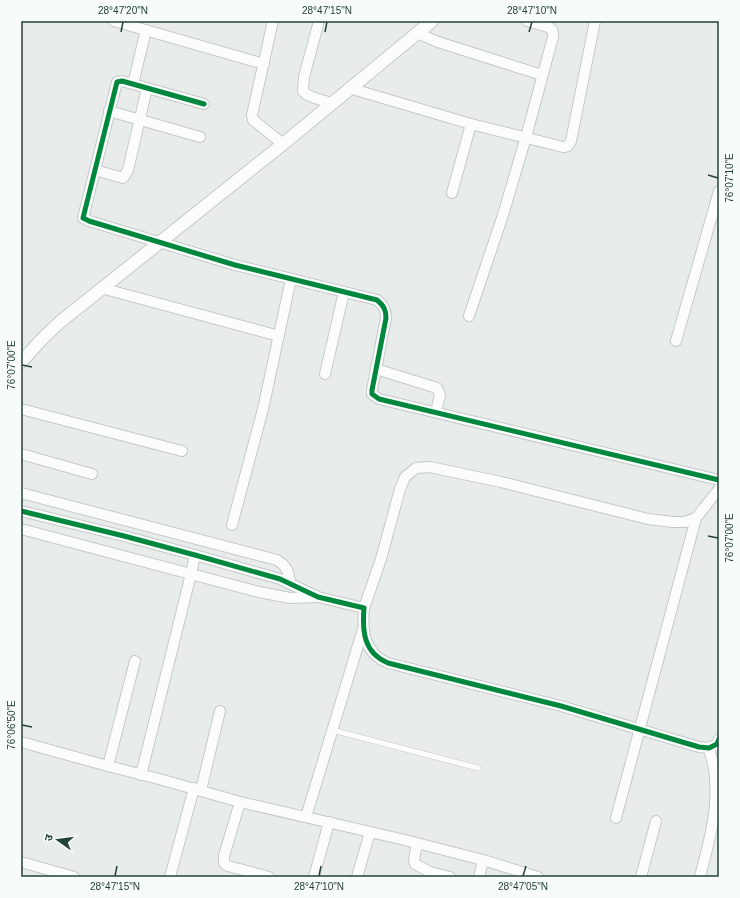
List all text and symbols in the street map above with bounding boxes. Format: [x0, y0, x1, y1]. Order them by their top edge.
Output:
text: 28°47'20"N [98, 5, 148, 16]
text: 28°47'15"N [302, 5, 352, 16]
text: 28°47'10"N [507, 5, 557, 16]
text: 76°07'10"E [724, 153, 735, 203]
text: 76°07'00"E [6, 340, 17, 390]
text: 76°07'00"E [724, 513, 735, 563]
text: 76°06'50"E [6, 700, 17, 750]
north arrow [38, 820, 78, 860]
text: उ [42, 832, 55, 842]
text: 28°47'15"N [90, 881, 140, 892]
text: 28°47'10"N [294, 881, 344, 892]
text: 28°47'05"N [498, 881, 548, 892]

